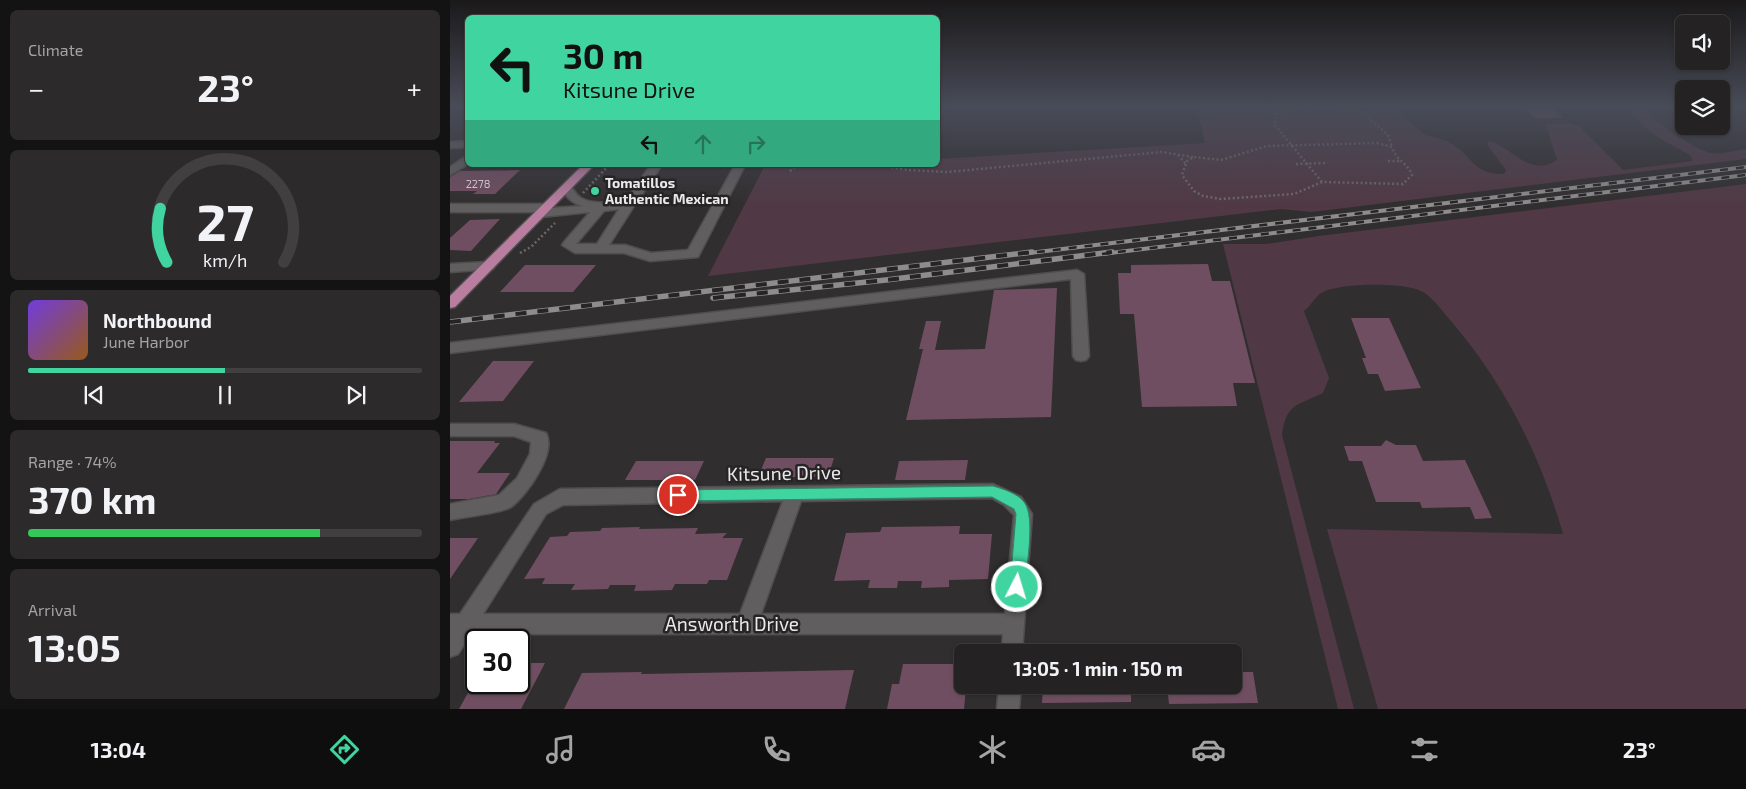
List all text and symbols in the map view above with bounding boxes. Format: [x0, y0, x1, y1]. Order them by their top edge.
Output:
map controls [1675, 15, 1730, 135]
button: sound [1675, 15, 1730, 70]
text: 30 m [563, 34, 643, 76]
icon: left [480, 35, 545, 100]
text: Climate [28, 40, 83, 59]
text: 23° [197, 64, 254, 110]
text: − [28, 71, 44, 105]
text: + [407, 71, 422, 105]
text: Kitsune Drive [563, 76, 695, 102]
button: layers [1675, 80, 1730, 135]
icon: left [636, 130, 664, 158]
icon: ahead [689, 130, 717, 158]
icon: right [742, 130, 770, 158]
place label: Tomatillos Authentic Mexican [605, 174, 729, 207]
house number: 2278 [466, 177, 490, 190]
marker: Tomatillos Authentic Mexican [589, 185, 601, 197]
text: 27 [196, 189, 254, 251]
text: km/h [203, 249, 247, 271]
text: Northbound [103, 309, 212, 332]
text: June Harbor [103, 332, 190, 351]
icon: previous [80, 381, 108, 409]
icon: pause [211, 381, 239, 409]
icon: next [342, 381, 370, 409]
text: Range · 74% [28, 452, 117, 471]
street label: Kitsune Drive [727, 460, 841, 485]
pin [657, 474, 699, 516]
text: 370 km [28, 476, 157, 522]
icon: arrive [664, 481, 692, 509]
position arrow [990, 560, 1042, 612]
text: Arrival [28, 600, 77, 619]
street label: Answorth Drive [665, 612, 799, 635]
text: 13:05 [28, 624, 121, 670]
speed limit sign: 30 [465, 629, 530, 694]
text: 13:05 · 1 min · 150 m [1013, 657, 1183, 680]
icon: directions [327, 732, 362, 767]
icon: music [543, 732, 578, 767]
icon: phone [759, 732, 794, 767]
icon: climate [975, 732, 1010, 767]
icon: car [1191, 732, 1226, 767]
icon: filters [1407, 732, 1442, 767]
text: 13:04 [90, 736, 146, 762]
text: 23° [1623, 736, 1656, 762]

